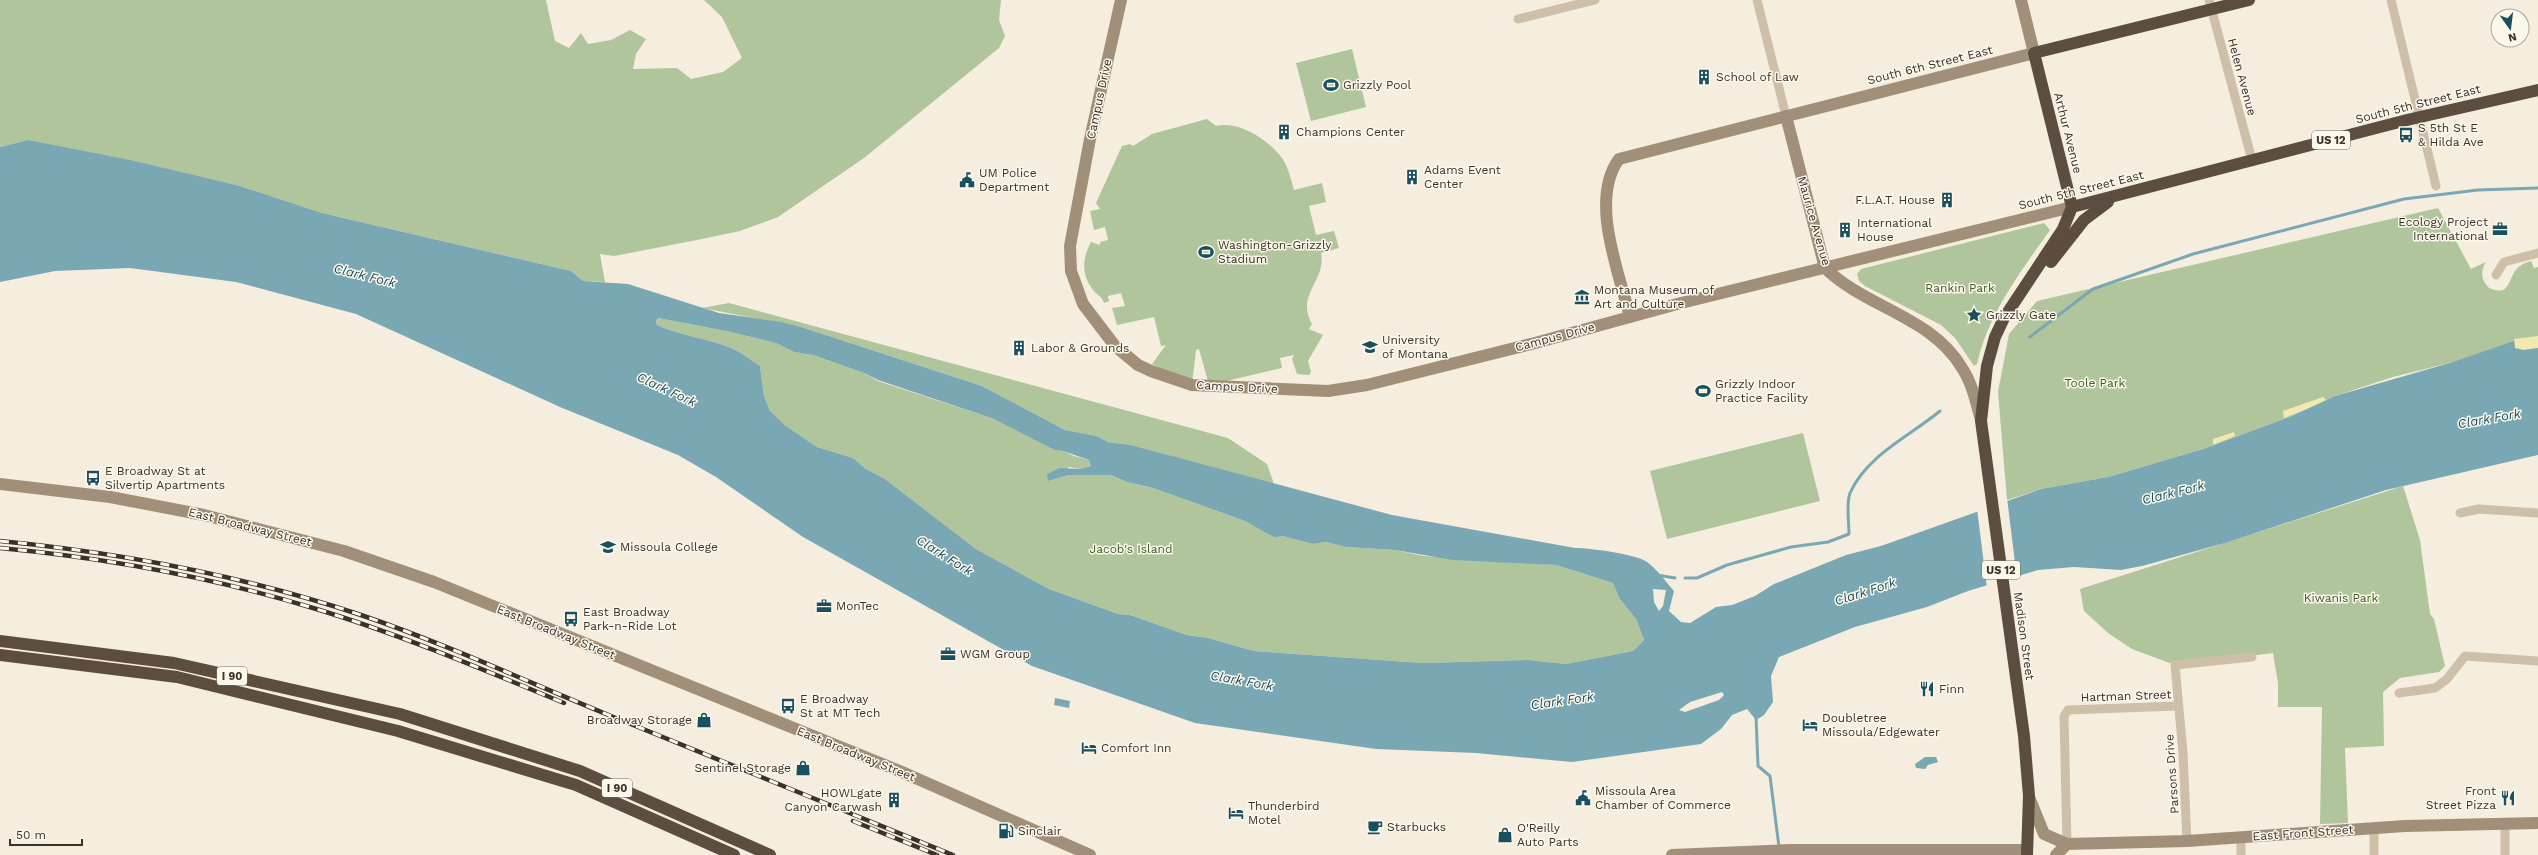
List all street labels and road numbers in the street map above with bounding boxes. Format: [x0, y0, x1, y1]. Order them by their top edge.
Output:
street label: Helen Avenue [2225, 37, 2259, 117]
street label: South 6th Street East [1866, 43, 1994, 87]
street label: Campus Drive [1084, 58, 1114, 140]
street label: South 5th Street East [2354, 82, 2482, 126]
street label: Arthur Avenue [2051, 91, 2085, 175]
road number: US 12 [2312, 131, 2350, 149]
street label: South 5th Street East [2017, 168, 2145, 212]
street label: Maurice Avenue [1795, 175, 1833, 267]
street label: Campus Drive [1514, 320, 1596, 354]
street label: Campus Drive [1196, 378, 1278, 396]
street label: East Broadway Street [187, 505, 313, 549]
road number: US 12 [1982, 561, 2020, 579]
street label: Madison Street [2011, 591, 2037, 681]
street label: East Broadway Street [495, 602, 617, 662]
road number: I 90 [217, 667, 247, 685]
street label: Hartman Street [2080, 687, 2172, 705]
street label: East Broadway Street [795, 724, 917, 784]
street label: Parsons Drive [2162, 734, 2182, 814]
road number: I 90 [602, 779, 632, 797]
street label: East Front Street [2252, 822, 2354, 844]

